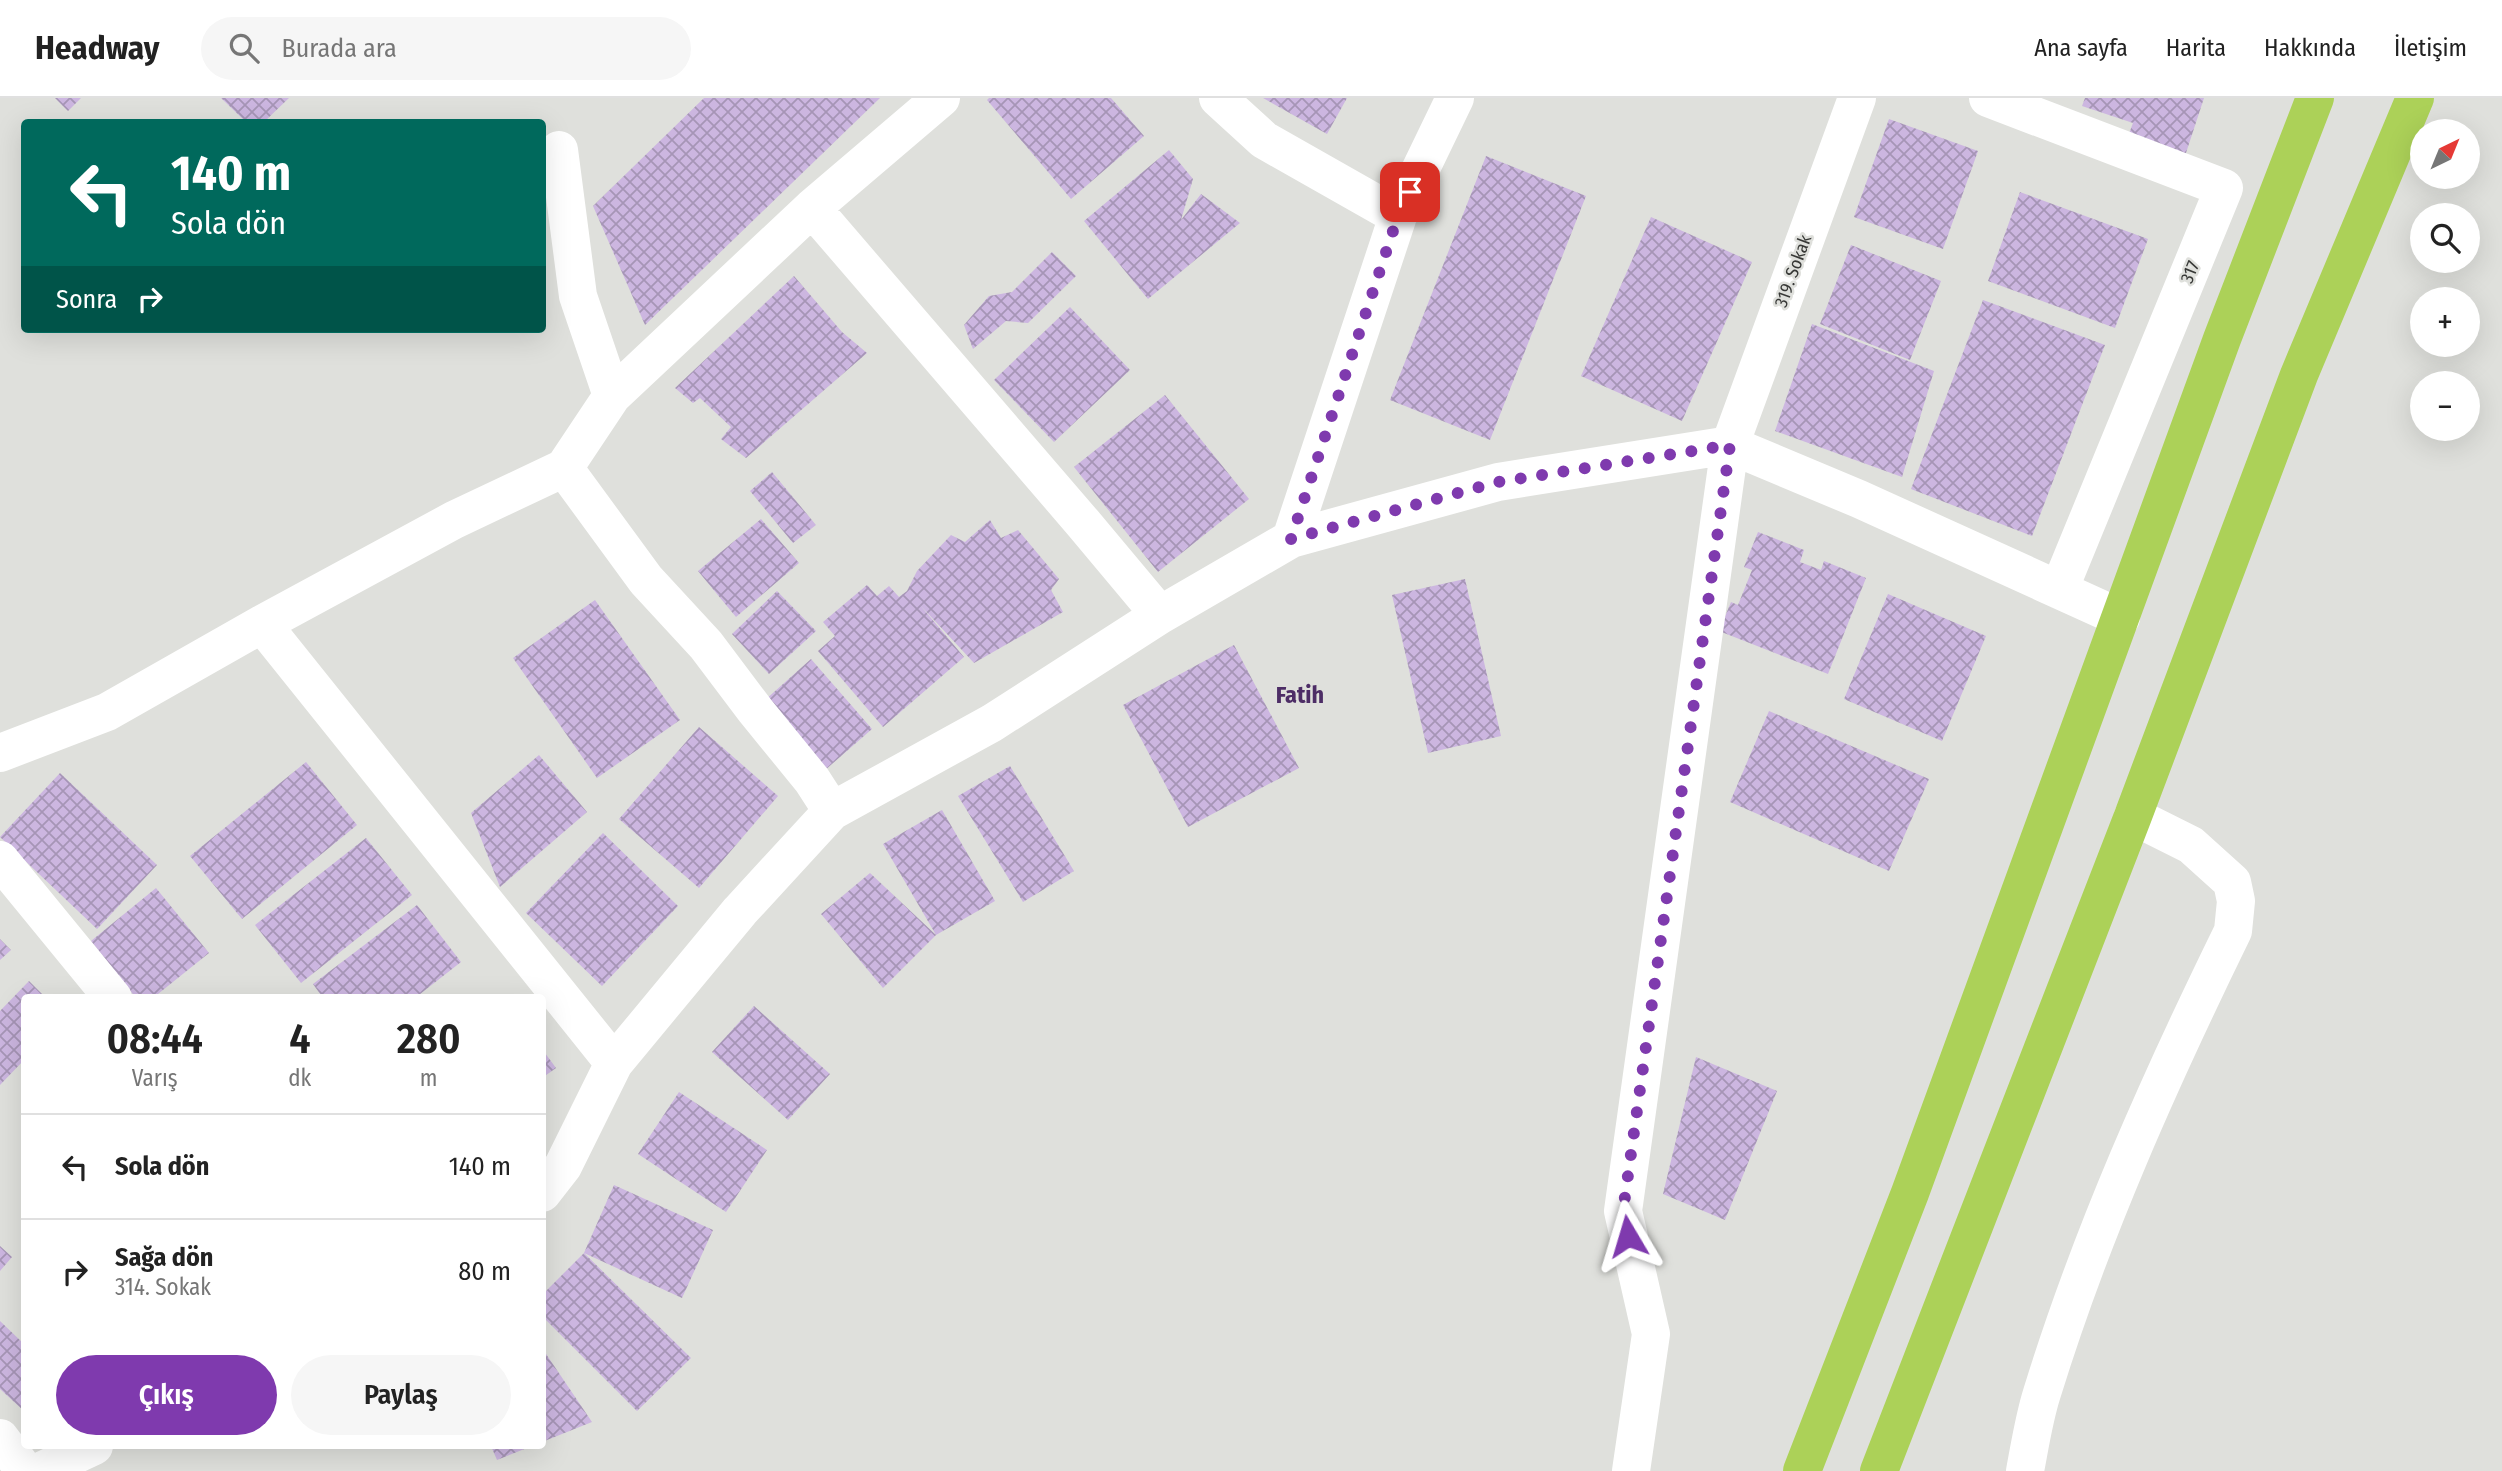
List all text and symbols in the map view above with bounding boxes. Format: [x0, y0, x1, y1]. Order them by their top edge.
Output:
search box [201, 17, 691, 80]
text: Headway [35, 28, 159, 68]
icon: search [225, 29, 263, 67]
text: Burada ara [281, 33, 397, 64]
text: Ana sayfa [2034, 34, 2128, 62]
text: Harita [2166, 34, 2226, 62]
text: Hakkında [2264, 34, 2356, 62]
text: İletişim [2394, 34, 2467, 62]
north arrow [2410, 119, 2480, 189]
map controls [2410, 119, 2480, 441]
text: 140 m [171, 144, 291, 203]
icon: left [56, 147, 147, 238]
pin [1380, 162, 1440, 222]
icon: arrive [1391, 173, 1429, 211]
button: search [2410, 203, 2480, 273]
text: Sola dön [171, 204, 286, 242]
street label: 319. Sokak [1770, 231, 1816, 310]
street label: 317 [2176, 258, 2204, 286]
icon: right [131, 280, 169, 318]
text: Sonra [56, 284, 117, 315]
button: + [2410, 287, 2480, 357]
button: − [2410, 371, 2480, 441]
district label: Fatih [1276, 681, 1324, 709]
text: 08:44 [106, 1014, 203, 1064]
text: 4 [289, 1014, 310, 1064]
text: 280 [397, 1014, 461, 1064]
text: Varış [132, 1064, 178, 1092]
text: dk [288, 1064, 311, 1092]
text: m [420, 1064, 438, 1092]
icon: left [56, 1148, 94, 1186]
text: Sola dön [115, 1151, 209, 1182]
text: 140 m [449, 1151, 511, 1182]
position arrow [1591, 1199, 1665, 1273]
text: Sağa dön [115, 1242, 214, 1273]
icon: right [56, 1253, 94, 1291]
text: 80 m [458, 1256, 511, 1287]
text: 314. Sokak [115, 1273, 211, 1301]
button: Çıkış [56, 1355, 277, 1435]
button: Paylaş [291, 1355, 511, 1435]

